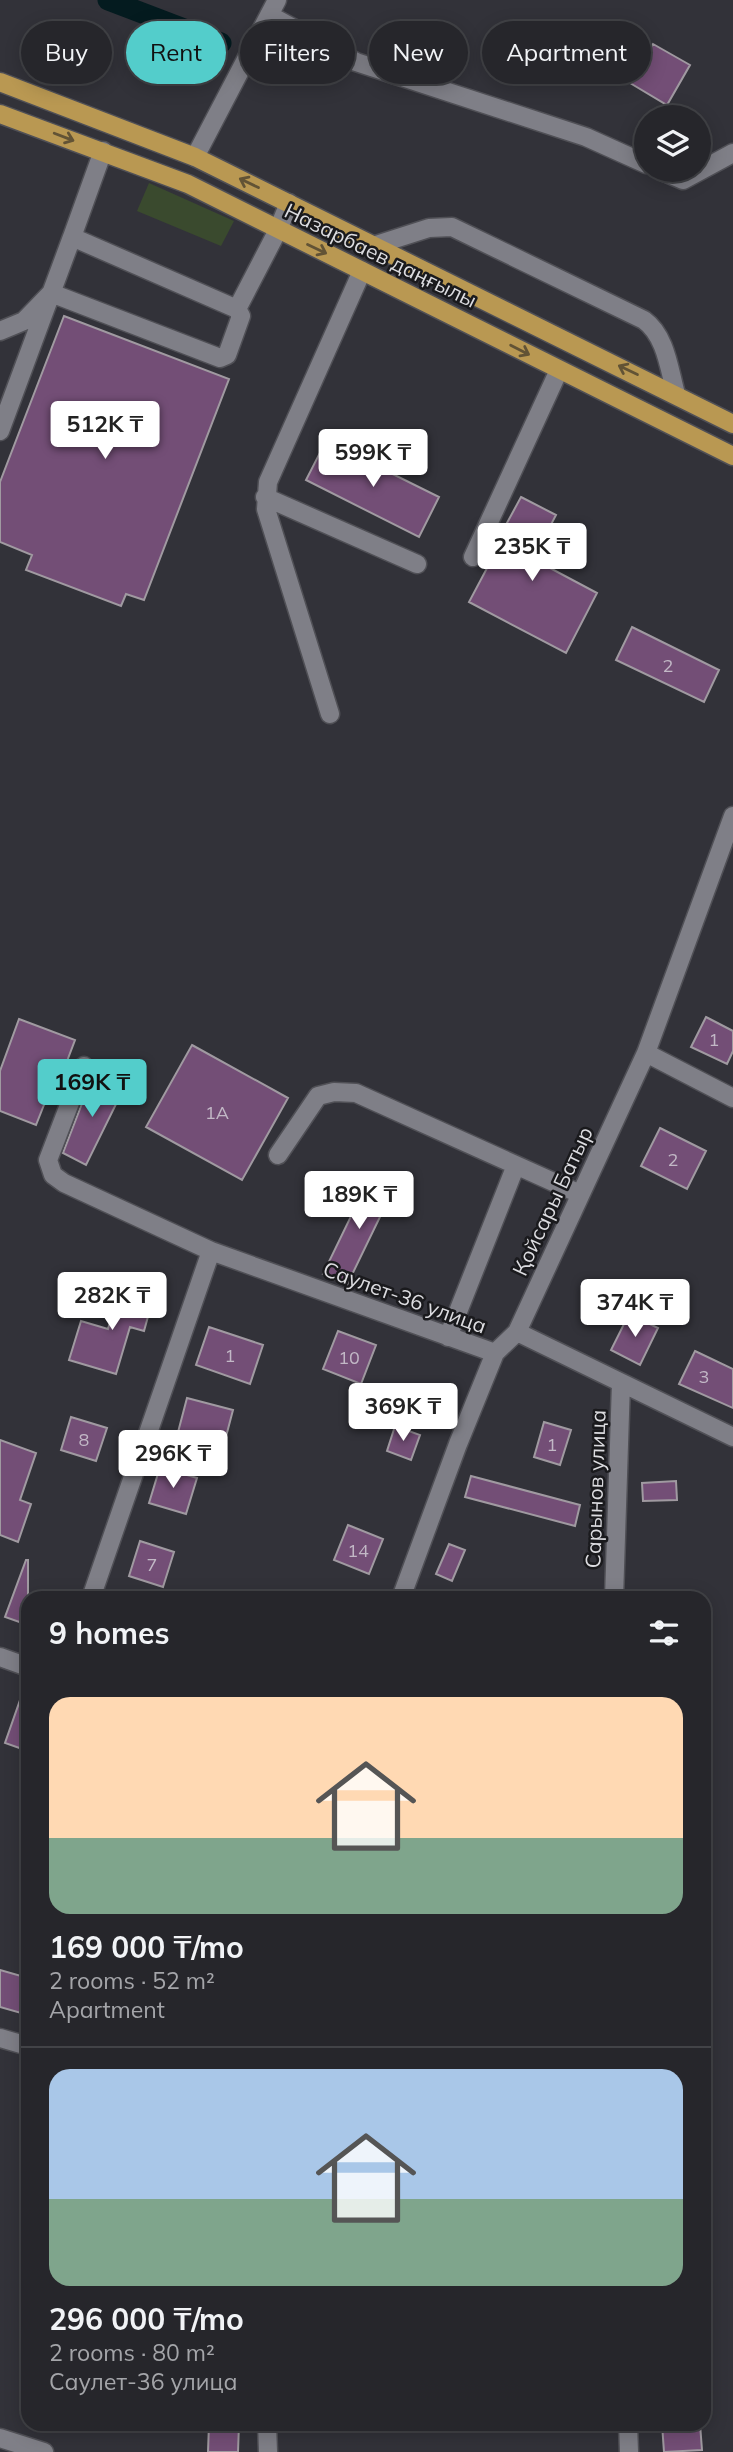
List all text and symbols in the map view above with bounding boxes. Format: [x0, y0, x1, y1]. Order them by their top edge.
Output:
chip: Buy [21, 21, 112, 84]
chip: Rent [126, 21, 226, 84]
chip: Filters [240, 21, 355, 84]
chip: New [369, 21, 468, 84]
chip: Apartment [482, 21, 651, 84]
map controls [634, 105, 711, 182]
button: layers [634, 105, 711, 182]
one-way arrow [53, 131, 75, 144]
one-way arrow [239, 176, 260, 189]
street label: Назарбаев даңғылы [281, 197, 481, 313]
one-way arrow [306, 242, 327, 256]
one-way arrow [509, 344, 530, 358]
one-way arrow [619, 363, 639, 377]
pin: 512K ₸ [48, 402, 162, 461]
text: 512K ₸ [67, 409, 143, 438]
pin: 599K ₸ [316, 430, 430, 489]
text: 599K ₸ [335, 437, 411, 466]
pin: 235K ₸ [475, 524, 589, 583]
text: 235K ₸ [494, 531, 570, 560]
house number: 2 [663, 654, 673, 677]
house number: 1 [709, 1028, 719, 1051]
pin: 169K ₸ [35, 1060, 149, 1119]
text: 169K ₸ [54, 1067, 130, 1096]
house number: 1А [205, 1101, 229, 1124]
street label: Қойсары Батыр [506, 1122, 598, 1280]
house number: 2 [668, 1148, 678, 1171]
pin: 189K ₸ [302, 1172, 416, 1231]
text: 189K ₸ [321, 1179, 397, 1208]
street label: Саулет-36 улица [320, 1255, 490, 1339]
pin: 282K ₸ [55, 1272, 169, 1332]
text: 282K ₸ [74, 1280, 150, 1309]
pin: 374K ₸ [578, 1280, 692, 1339]
text: 374K ₸ [597, 1287, 673, 1316]
house number: 1 [225, 1344, 235, 1367]
house number: 10 [338, 1346, 360, 1369]
house number: 3 [699, 1365, 709, 1388]
pin: 369K ₸ [346, 1384, 460, 1443]
text: 369K ₸ [365, 1391, 441, 1420]
street label: Сарынов улица [579, 1409, 611, 1569]
house number: 8 [79, 1428, 89, 1451]
pin: 296K ₸ [116, 1430, 230, 1490]
house number: 1 [547, 1433, 557, 1456]
text: 296K ₸ [135, 1438, 211, 1467]
house number: 14 [347, 1539, 369, 1562]
house number: 7 [147, 1553, 157, 1576]
text: 9 homes [49, 1614, 170, 1652]
icon: filters [645, 1614, 683, 1652]
icon: home [303, 1743, 429, 1869]
text: 169 000 ₸/mo [49, 1928, 244, 1966]
text: 2 rooms · 52 m² [49, 1966, 215, 1995]
text: Apartment [49, 1995, 165, 2024]
icon: home [303, 2115, 429, 2241]
text: 296 000 ₸/mo [49, 2300, 244, 2338]
text: 2 rooms · 80 m² [49, 2338, 215, 2367]
text: Саулет-36 улица [49, 2367, 237, 2396]

